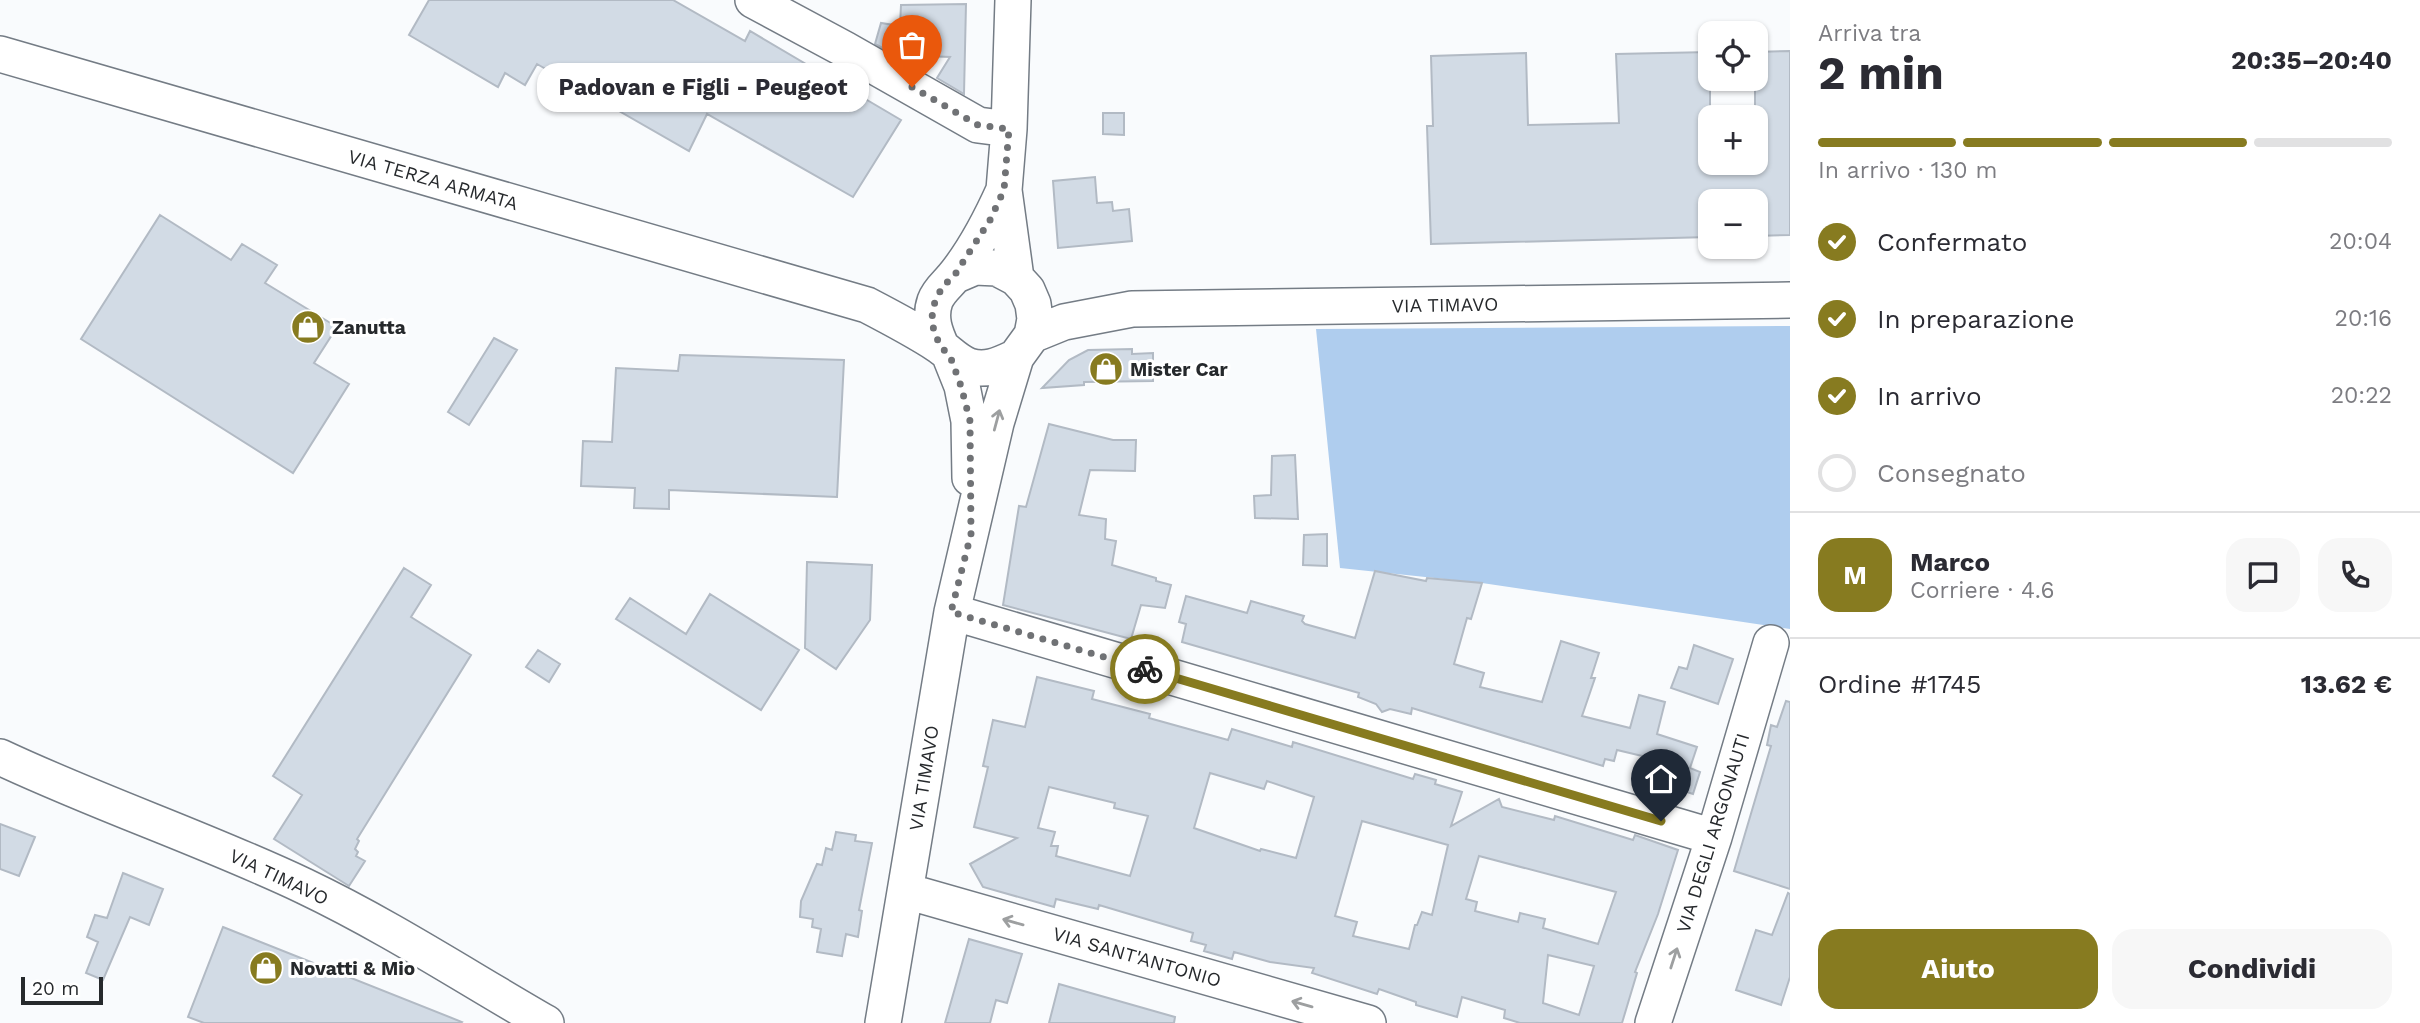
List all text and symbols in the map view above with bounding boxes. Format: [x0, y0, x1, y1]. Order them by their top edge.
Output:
pin [882, 15, 942, 87]
text: Arriva tra [1818, 20, 1921, 47]
map controls [1698, 21, 1768, 259]
button: locate [1698, 21, 1768, 91]
icon: bag [893, 26, 931, 64]
text: 20:35–20:40 [2231, 45, 2392, 75]
text: 2 min [1818, 46, 1944, 100]
callout: Padovan e Figli - Peugeot [538, 62, 870, 112]
text: Padovan e Figli - Peugeot [559, 74, 847, 101]
button: + [1698, 105, 1768, 175]
street label: VIA TERZA ARMATA [345, 145, 521, 215]
text: In arrivo · 130 m [1818, 157, 1997, 184]
button: − [1698, 189, 1768, 259]
icon: check [1818, 223, 1856, 261]
text: Confermato [1877, 227, 2027, 257]
text: 20:04 [2329, 228, 2392, 255]
street label: VIA TIMAVO [1391, 293, 1499, 317]
icon: check [1818, 300, 1856, 338]
text: In preparazione [1877, 304, 2075, 334]
text: 20:16 [2335, 305, 2392, 332]
shop icon: Zanutta [289, 308, 327, 346]
place label: Zanutta [332, 316, 406, 339]
shop icon: Mister Car [1087, 350, 1125, 388]
place label: Mister Car [1130, 358, 1229, 381]
icon: check [1818, 377, 1856, 415]
text: In arrivo [1877, 381, 1982, 411]
text: 20:22 [2331, 382, 2392, 409]
one-way arrow [992, 409, 1005, 431]
text: Consegnato [1877, 458, 2026, 488]
button: chat [2226, 538, 2300, 612]
button: phone [2318, 538, 2392, 612]
text: Marco [1910, 547, 1990, 577]
text: M [1843, 560, 1867, 590]
text: Corriere · 4.6 [1910, 577, 2054, 604]
courier [1110, 634, 1180, 704]
icon: bike [1126, 650, 1164, 688]
text: Ordine #1745 [1818, 669, 1981, 699]
text: 13.62 € [2301, 669, 2392, 699]
street label: VIA TIMAVO [904, 724, 944, 832]
street label: VIA DEGLI ARGONAUTI [1672, 730, 1754, 936]
pin [1631, 749, 1691, 821]
icon: home [1642, 760, 1680, 798]
street label: VIA TIMAVO [226, 844, 332, 910]
one-way arrow [1002, 914, 1024, 927]
street label: VIA SANT'ANTONIO [1050, 922, 1224, 992]
button: Aiuto [1818, 929, 2098, 1009]
button: Condividi [2112, 929, 2392, 1009]
one-way arrow [1669, 948, 1681, 970]
shop icon: Novatti & Mio [247, 949, 285, 987]
place label: Novatti & Mio [290, 957, 415, 980]
scale bar [21, 974, 103, 1006]
text: 20 m [32, 977, 79, 1000]
one-way arrow [1292, 997, 1314, 1010]

